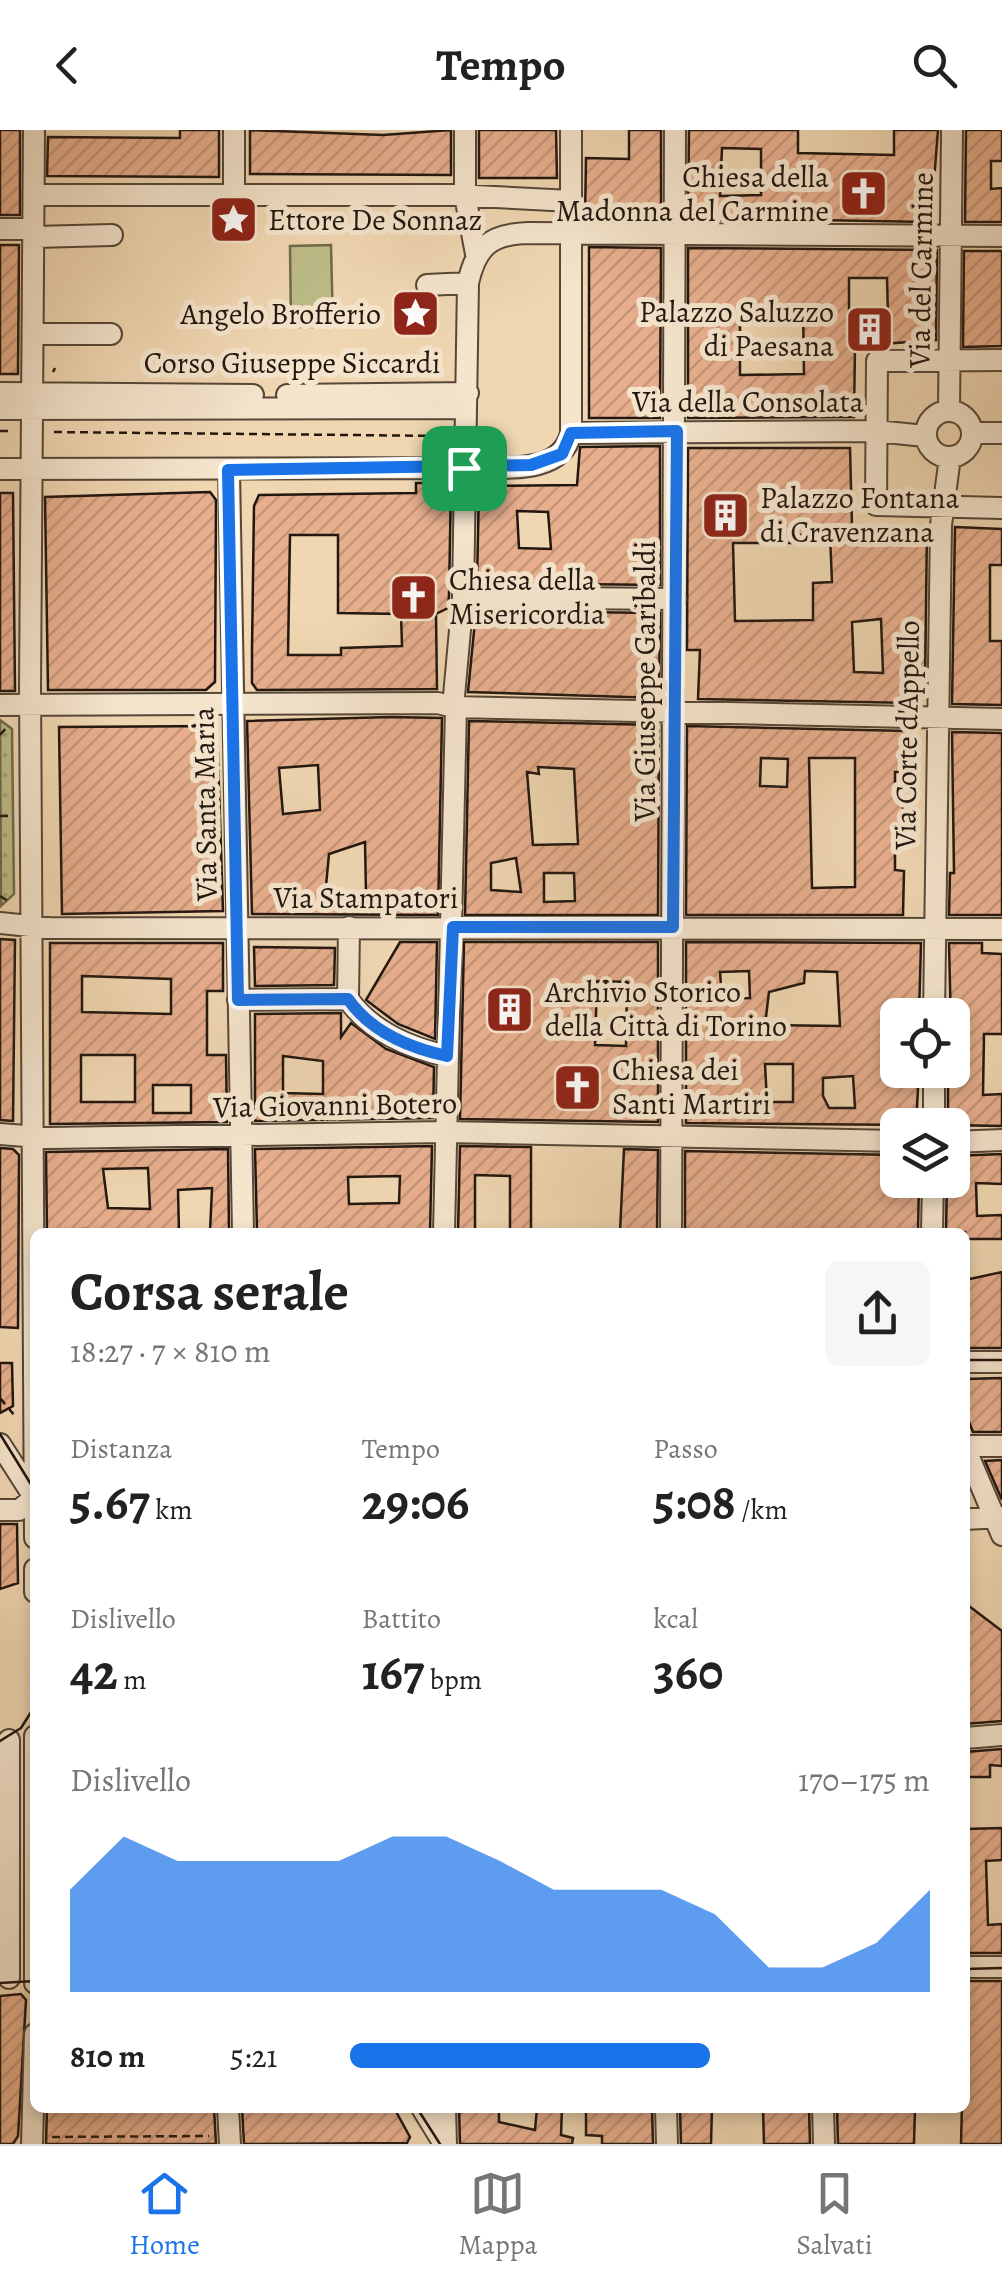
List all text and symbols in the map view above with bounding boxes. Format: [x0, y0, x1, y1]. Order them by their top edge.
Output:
text: Tempo [436, 34, 566, 96]
icon: back [40, 38, 95, 93]
icon: search [907, 38, 962, 93]
place label: Chiesa della Madonna del Carmine [556, 157, 829, 231]
church icon: Chiesa della Madonna del Carmine [838, 168, 890, 220]
street label: Via del Carmine [899, 172, 943, 369]
place icon: Ettore De Sonnaz [207, 194, 259, 246]
place label: Ettore De Sonnaz [268, 200, 482, 240]
place icon: Angelo Brofferio [390, 288, 442, 340]
place label: Palazzo Saluzzo di Paesana [639, 292, 834, 366]
place label: Angelo Brofferio [180, 294, 381, 334]
building icon: Palazzo Saluzzo di Paesana [843, 303, 895, 355]
street label: Corso Giuseppe Siccardi [144, 343, 440, 383]
street label: Via della Consolata [631, 382, 864, 422]
pin [422, 426, 507, 511]
icon: arrive [437, 441, 492, 496]
place label: Palazzo Fontana di Cravenzana [760, 478, 959, 552]
building icon: Palazzo Fontana di Cravenzana [699, 489, 751, 541]
street label: Via Giuseppe Garibaldi [625, 541, 665, 822]
place label: Chiesa della Misericordia [449, 560, 605, 634]
church icon: Chiesa della Misericordia [388, 571, 440, 623]
street label: Via Corte d'Appello [885, 620, 929, 851]
street label: Via Santa Maria [183, 707, 227, 902]
street label: Via Stampatori [273, 878, 458, 918]
place label: Archivio Storico della Città di Torino [544, 972, 787, 1046]
building icon: Archivio Storico della Città di Torino [484, 983, 536, 1035]
map controls [880, 998, 970, 1198]
button: locate [880, 998, 970, 1088]
place label: Chiesa dei Santi Martiri [612, 1050, 771, 1124]
church icon: Chiesa dei Santi Martiri [551, 1061, 603, 1113]
street label: Via Giovanni Botero [212, 1083, 457, 1127]
button: layers [880, 1108, 970, 1198]
text: Corsa serale [70, 1254, 349, 1329]
button: share [825, 1261, 930, 1366]
text: 18:27 · 7 × 810 m [70, 1329, 271, 1373]
text: Distanza [70, 1430, 172, 1468]
text: Tempo [362, 1430, 440, 1468]
text: Passo [653, 1430, 718, 1468]
text: 5.67 [70, 1468, 150, 1536]
text: 29:06 [362, 1468, 469, 1536]
text: 5:08 [653, 1468, 736, 1536]
text: km [150, 1491, 193, 1529]
text: /km [736, 1491, 788, 1529]
text: Dislivello [70, 1600, 176, 1638]
text: Battito [362, 1600, 441, 1638]
text: kcal [653, 1600, 698, 1638]
text: 42 [70, 1638, 118, 1706]
text: 167 [362, 1638, 424, 1706]
text: 360 [653, 1638, 723, 1706]
text: m [118, 1661, 147, 1699]
text: bpm [424, 1661, 482, 1699]
text: Dislivello [70, 1758, 191, 1802]
text: 170–175 m [798, 1758, 930, 1802]
text: 810 m [70, 2034, 145, 2078]
text: 5:21 [230, 2034, 278, 2078]
tab: Home [129, 2166, 200, 2264]
tab: Mappa [458, 2166, 538, 2264]
tab: Salvati [796, 2166, 873, 2264]

